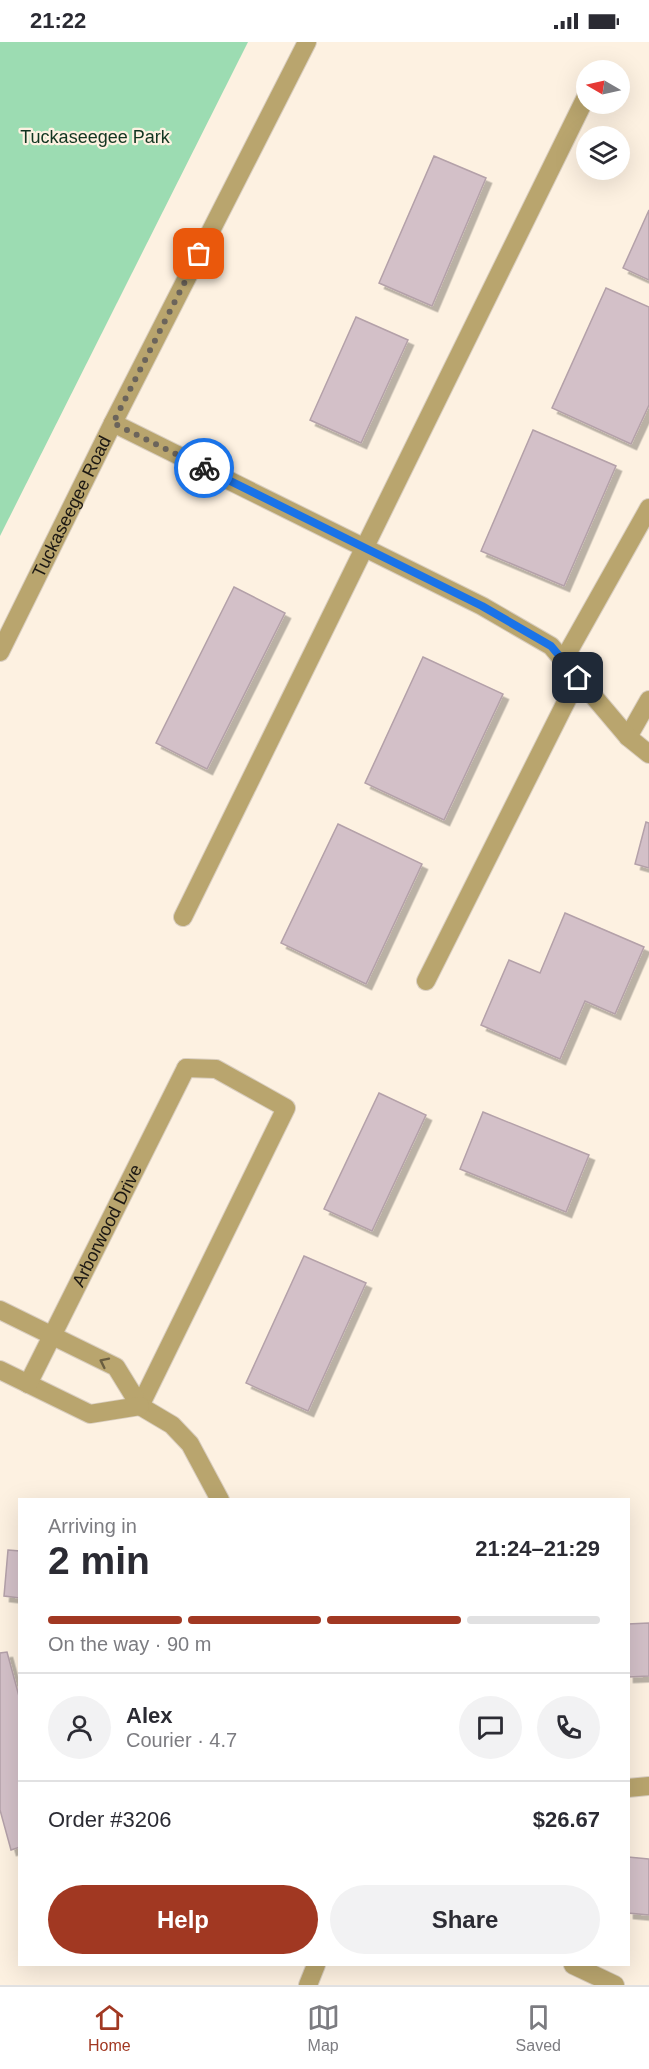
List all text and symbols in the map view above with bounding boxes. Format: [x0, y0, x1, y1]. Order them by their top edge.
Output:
text: 21:22 [30, 8, 86, 33]
north arrow [576, 60, 630, 114]
map controls [576, 60, 630, 180]
button: layers [576, 126, 630, 180]
park label: Tuckaseegee Park [20, 127, 171, 147]
pin [173, 228, 224, 279]
icon: bag [182, 237, 215, 270]
street label: Tuckaseegee Road [28, 433, 115, 581]
courier [174, 438, 234, 498]
icon: bike [188, 452, 221, 485]
pin [552, 652, 603, 703]
icon: home [561, 661, 594, 694]
street label: Arborwood Drive [68, 1161, 146, 1290]
one-way arrow [100, 1357, 111, 1369]
text: Arriving in [48, 1515, 137, 1537]
text: 21:24–21:29 [475, 1536, 600, 1561]
text: 2 min [48, 1539, 150, 1582]
text: On the way · 90 m [48, 1633, 211, 1655]
button: person [48, 1696, 111, 1759]
button: chat [459, 1696, 522, 1759]
button: phone [537, 1696, 600, 1759]
text: Alex [126, 1703, 172, 1728]
text: Courier · 4.7 [126, 1729, 237, 1751]
text: Order #3206 [48, 1807, 172, 1832]
text: $26.67 [533, 1807, 600, 1832]
button: Help [48, 1885, 318, 1954]
button: Share [330, 1885, 600, 1954]
tab: Home [88, 2001, 131, 2055]
tab: Map [307, 2001, 340, 2055]
tab: Saved [516, 2001, 561, 2055]

